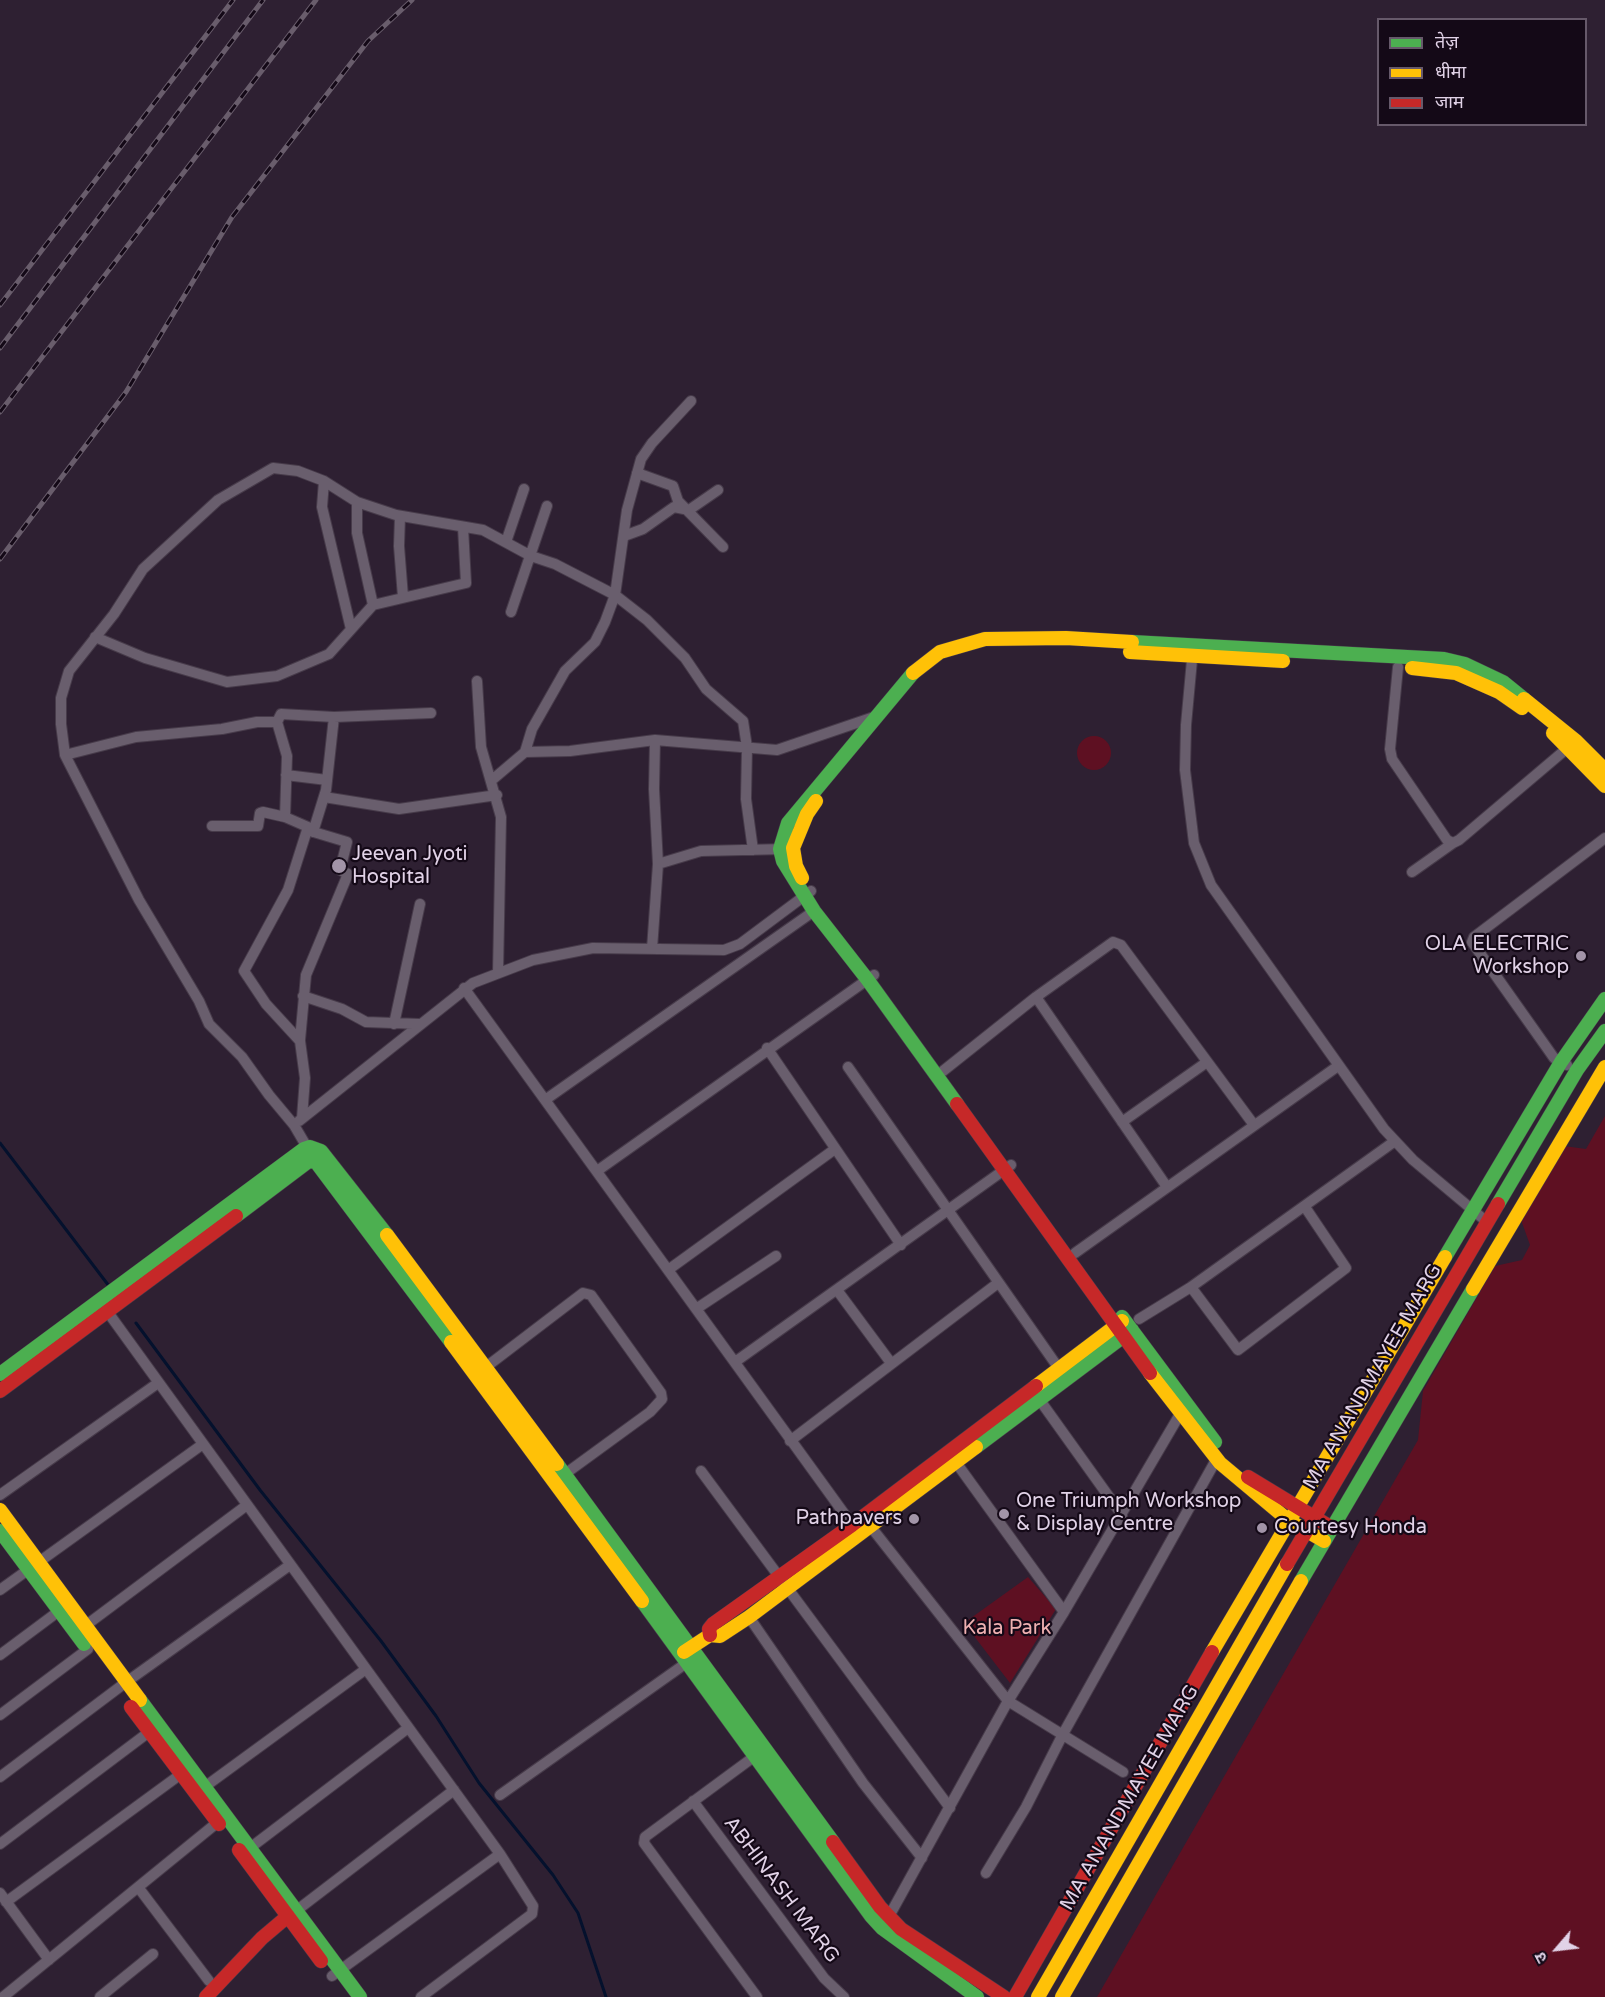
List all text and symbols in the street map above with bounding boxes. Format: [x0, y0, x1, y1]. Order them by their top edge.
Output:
legend [1377, 18, 1587, 126]
text: तेज़ [1435, 31, 1459, 53]
text: धीमा [1435, 61, 1466, 83]
text: जाम [1435, 91, 1464, 113]
place label: Jeevan Jyoti Hospital [352, 843, 468, 890]
marker: Jeevan Jyoti Hospital [330, 857, 348, 875]
place label: OLA ELECTRIC Workshop [1425, 933, 1569, 980]
marker: OLA ELECTRIC Workshop [1574, 949, 1588, 963]
street label: MA ANANDMAYEE MARG [1298, 1260, 1448, 1494]
place label: One Triumph Workshop & Display Centre [1016, 1490, 1241, 1537]
place label: Pathpavers [796, 1507, 902, 1531]
marker: One Triumph Workshop & Display Centre [997, 1507, 1011, 1521]
marker: Pathpavers [907, 1512, 921, 1526]
place label: Courtesy Honda [1274, 1516, 1427, 1540]
marker: Courtesy Honda [1255, 1521, 1269, 1535]
park label: Kala Park [963, 1617, 1051, 1641]
street label: MA ANANDMAYEE MARG [1055, 1681, 1205, 1915]
street label: ABHINASH MARG [718, 1812, 844, 1968]
north arrow [1527, 1919, 1587, 1979]
text: उ [1530, 1949, 1552, 1966]

